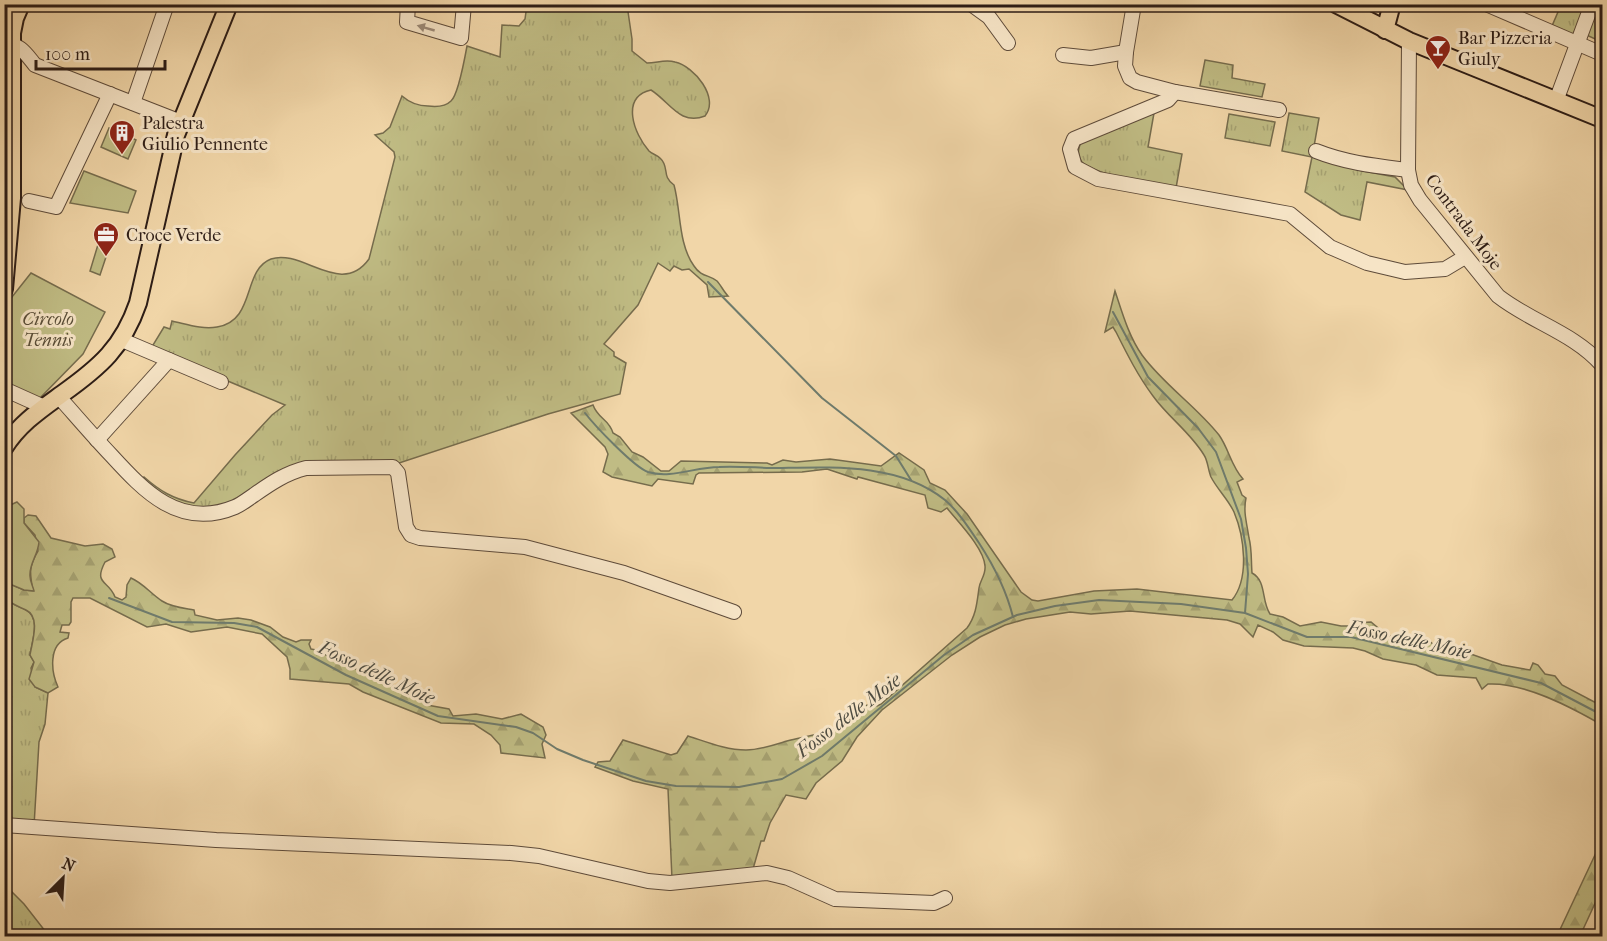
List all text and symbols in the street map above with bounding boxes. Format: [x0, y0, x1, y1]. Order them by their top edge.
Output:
one-way arrow [416, 23, 434, 32]
place label: Bar Pizzeria Giuly [1458, 28, 1553, 70]
scale bar [36, 33, 165, 71]
bar icon: Bar Pizzeria Giuly [1423, 33, 1453, 71]
text: 100 m [45, 44, 90, 65]
place label: Palestra Giulio Pennente [142, 113, 268, 155]
building icon: Palestra Giulio Pennente [107, 118, 137, 156]
street label: Contrada Moje [1421, 170, 1507, 274]
office icon: Croce Verde [91, 220, 121, 258]
place label: Croce Verde [126, 225, 221, 246]
park label: Circolo Tennis [22, 309, 74, 351]
water label: Fosso delle Moie [1344, 615, 1473, 664]
water label: Fosso delle Moie [314, 635, 439, 710]
water label: Fosso delle Moie [791, 668, 906, 763]
north arrow [33, 848, 93, 908]
text: N [59, 854, 79, 876]

